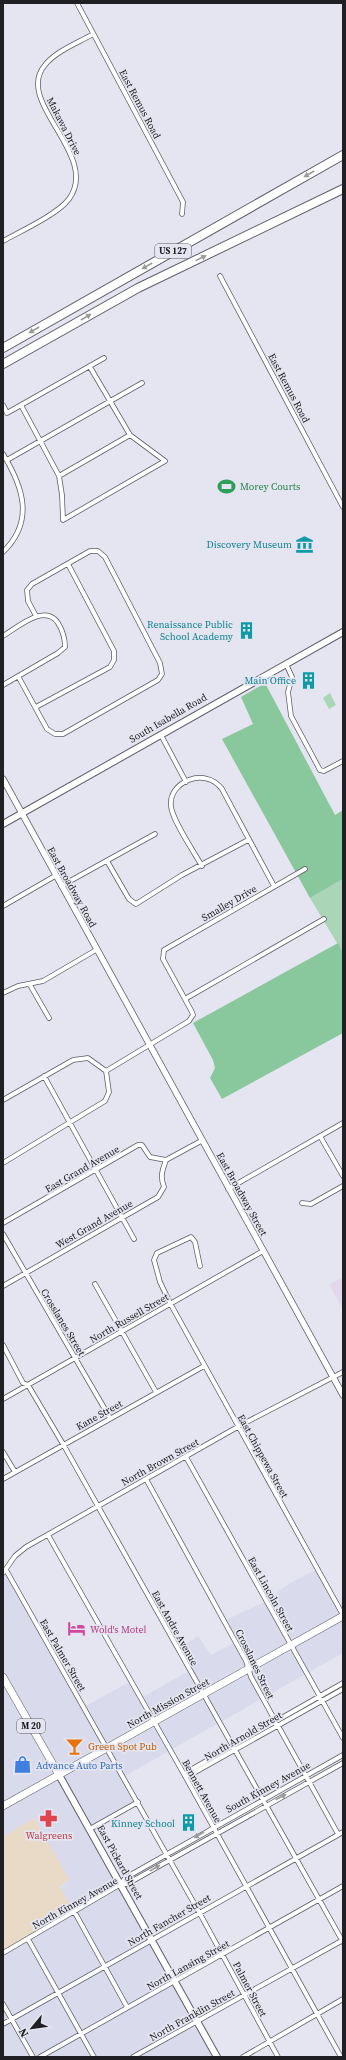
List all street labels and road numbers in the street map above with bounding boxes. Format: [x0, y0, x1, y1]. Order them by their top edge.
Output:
street label: East Remus Road [116, 67, 164, 141]
street label: Makawa Drive [44, 95, 84, 157]
road number: US 127 [155, 244, 191, 258]
street label: East Remus Road [265, 351, 313, 425]
street label: South Isabella Road [127, 690, 209, 746]
street label: East Broadway Road [44, 844, 100, 930]
street label: Smalley Drive [199, 882, 259, 924]
street label: East Grand Avenue [42, 1142, 122, 1196]
street label: East Broadway Street [214, 1150, 271, 1239]
street label: West Grand Avenue [53, 1197, 135, 1251]
street label: Crosslanes Street [38, 1286, 89, 1359]
street label: North Russell Street [87, 1290, 171, 1346]
street label: Kane Street [74, 1397, 125, 1433]
street label: East Chippewa Street [235, 1412, 292, 1501]
street label: North Brown Street [119, 1435, 202, 1489]
street label: East Lincoln Street [245, 1554, 297, 1634]
street label: East Andre Avenue [149, 1588, 201, 1668]
street label: East Palmer Street [37, 1616, 89, 1694]
street label: Crosslanes Street [232, 1627, 278, 1702]
street label: North Mission Street [125, 1675, 212, 1731]
street label: North Arnold Street [202, 1708, 285, 1764]
road number: M 20 [17, 1719, 45, 1733]
street label: Bennett Avenue [179, 1757, 225, 1825]
street label: South Kinney Avenue [223, 1758, 313, 1816]
street label: East Pickard Street [94, 1822, 146, 1902]
street label: North Kinney Avenue [30, 1874, 120, 1932]
street label: North Fancher Street [125, 1891, 213, 1949]
street label: North Lansing Street [144, 1937, 232, 1993]
street label: Palmer Street [230, 1959, 270, 2019]
street label: North Franklin Street [147, 1986, 237, 2044]

